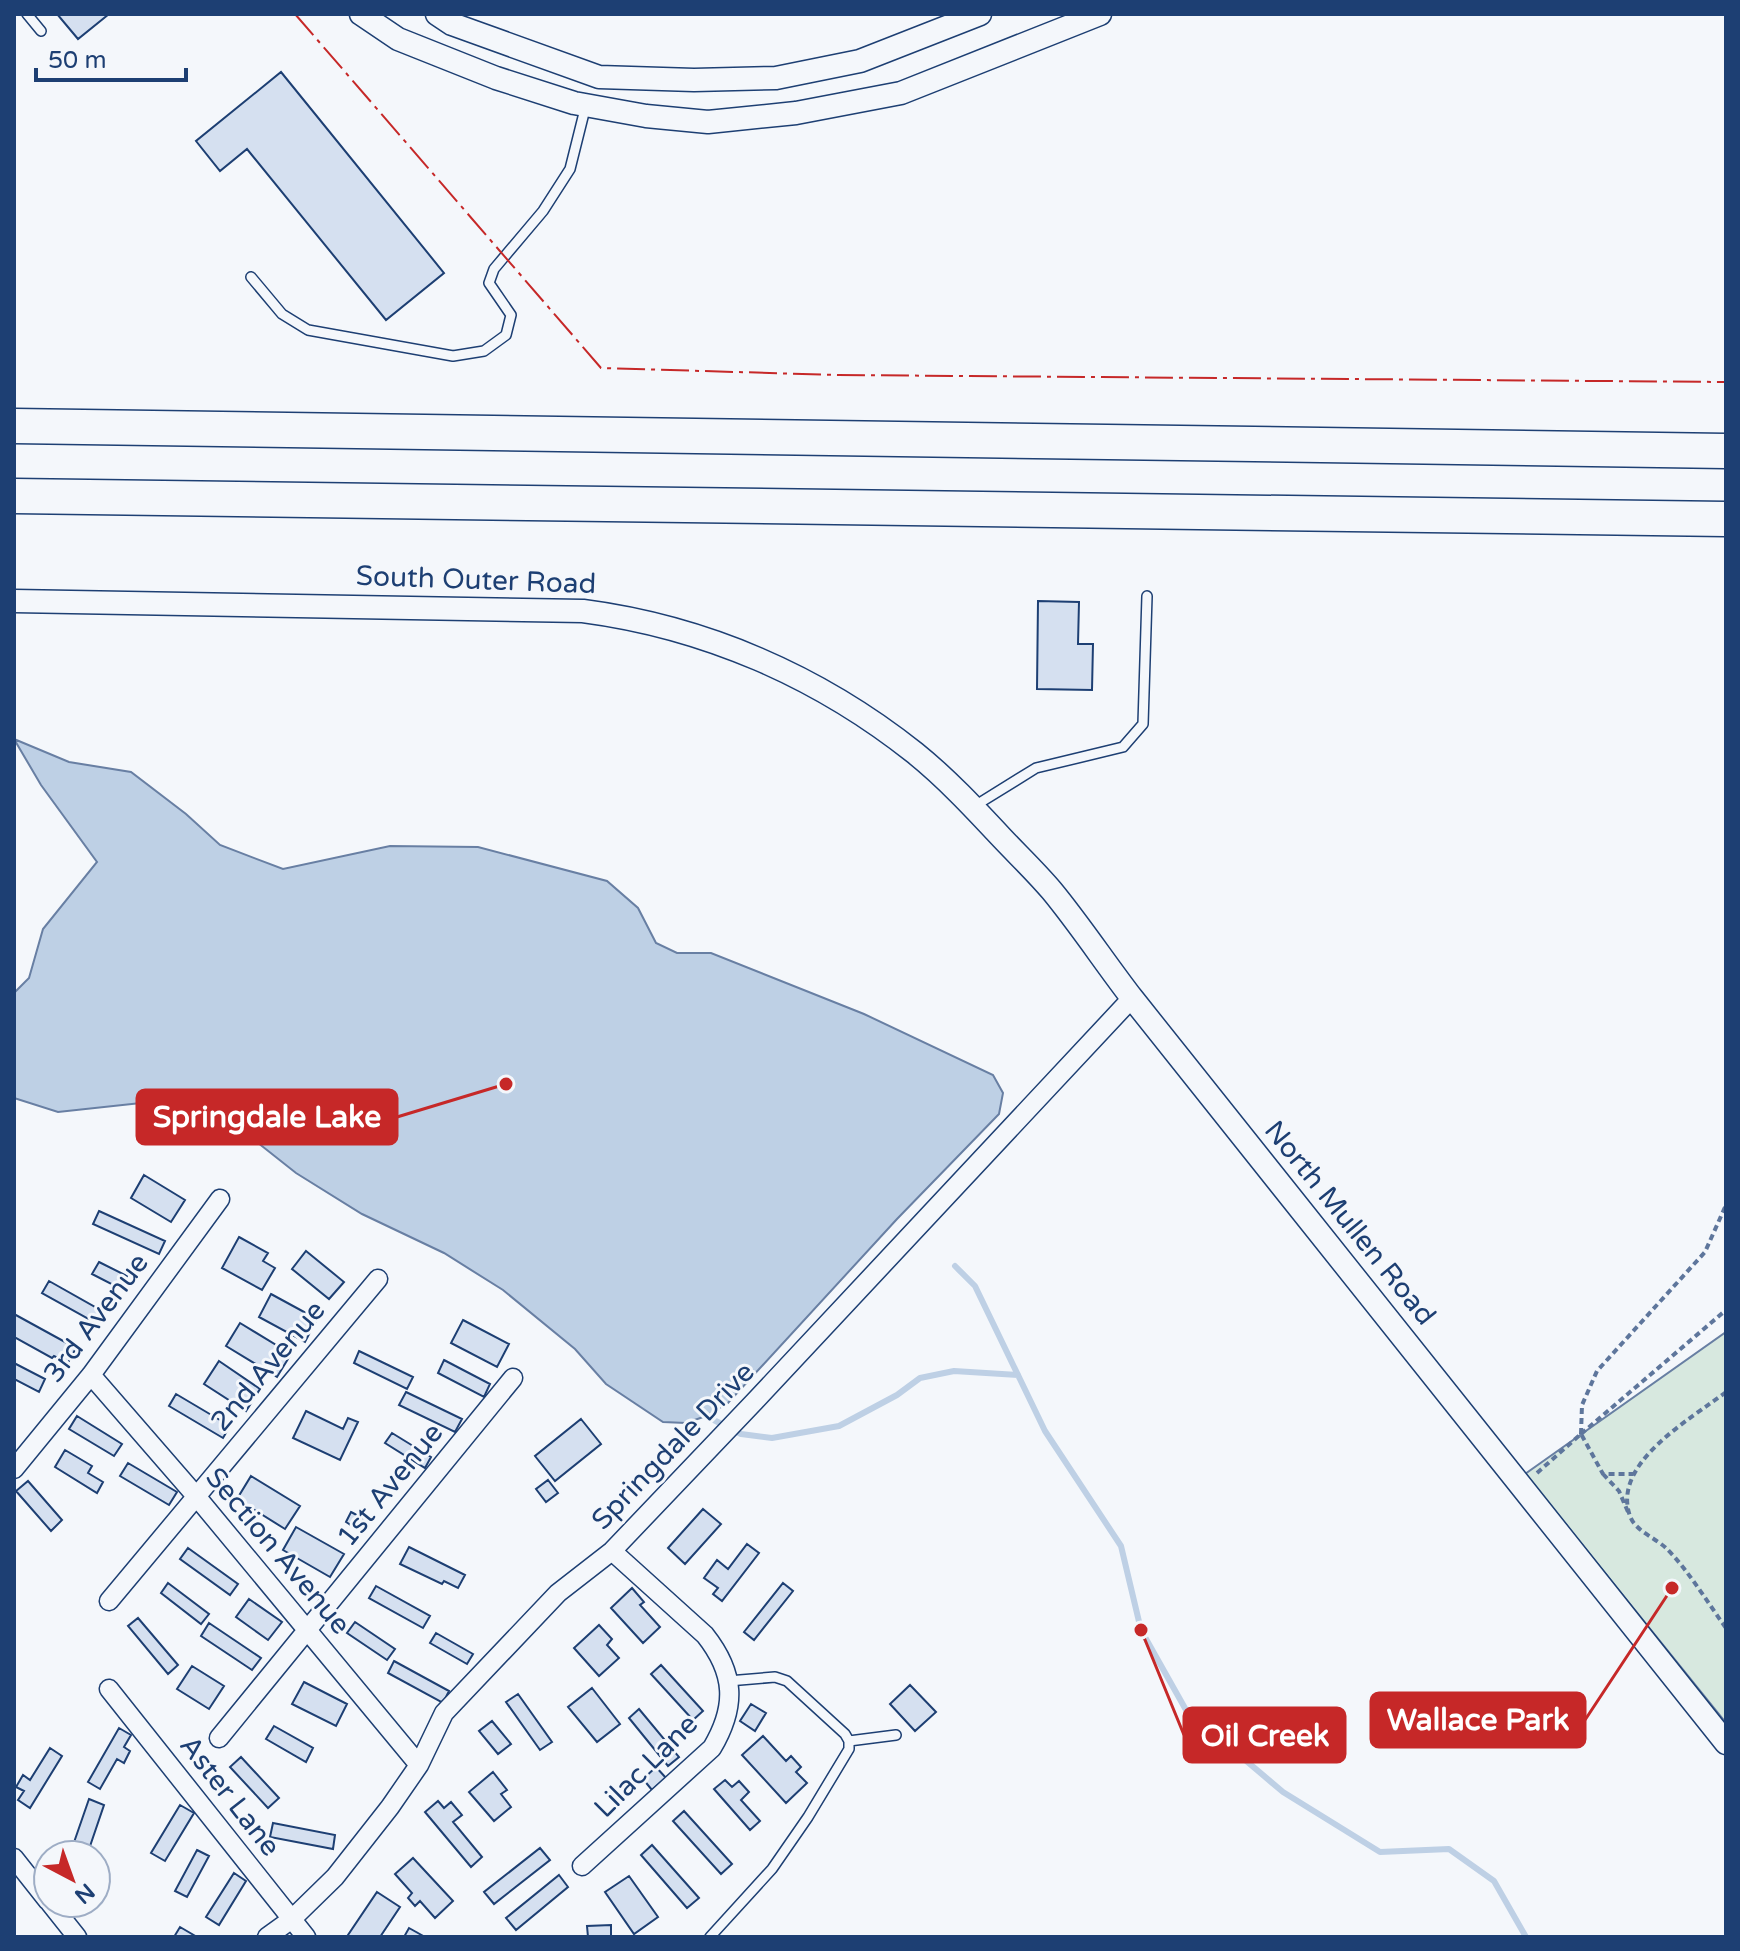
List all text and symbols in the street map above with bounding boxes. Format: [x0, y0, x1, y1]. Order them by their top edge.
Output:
scale bar [36, 32, 186, 82]
text: 50 m [48, 46, 106, 75]
street label: South Outer Road [355, 559, 597, 601]
callout: Springdale Lake [137, 1090, 397, 1144]
text: Springdale Lake [153, 1099, 381, 1136]
street label: North Mullen Road [1257, 1114, 1443, 1332]
street label: 3rd Avenue [36, 1247, 156, 1389]
street label: 2nd Avenue [204, 1294, 332, 1438]
street label: Springdale Drive [585, 1355, 761, 1537]
street label: 1st Avenue [330, 1416, 450, 1554]
street label: Section Avenue [198, 1461, 358, 1641]
callout: Wallace Park [1371, 1693, 1585, 1747]
text: Wallace Park [1387, 1702, 1569, 1739]
street label: Lilac Lane [587, 1707, 705, 1825]
callout: Oil Creek [1184, 1708, 1345, 1762]
text: Oil Creek [1201, 1718, 1329, 1755]
street label: Aster Lane [172, 1729, 288, 1863]
north arrow [32, 1839, 112, 1919]
text: N [69, 1878, 100, 1909]

